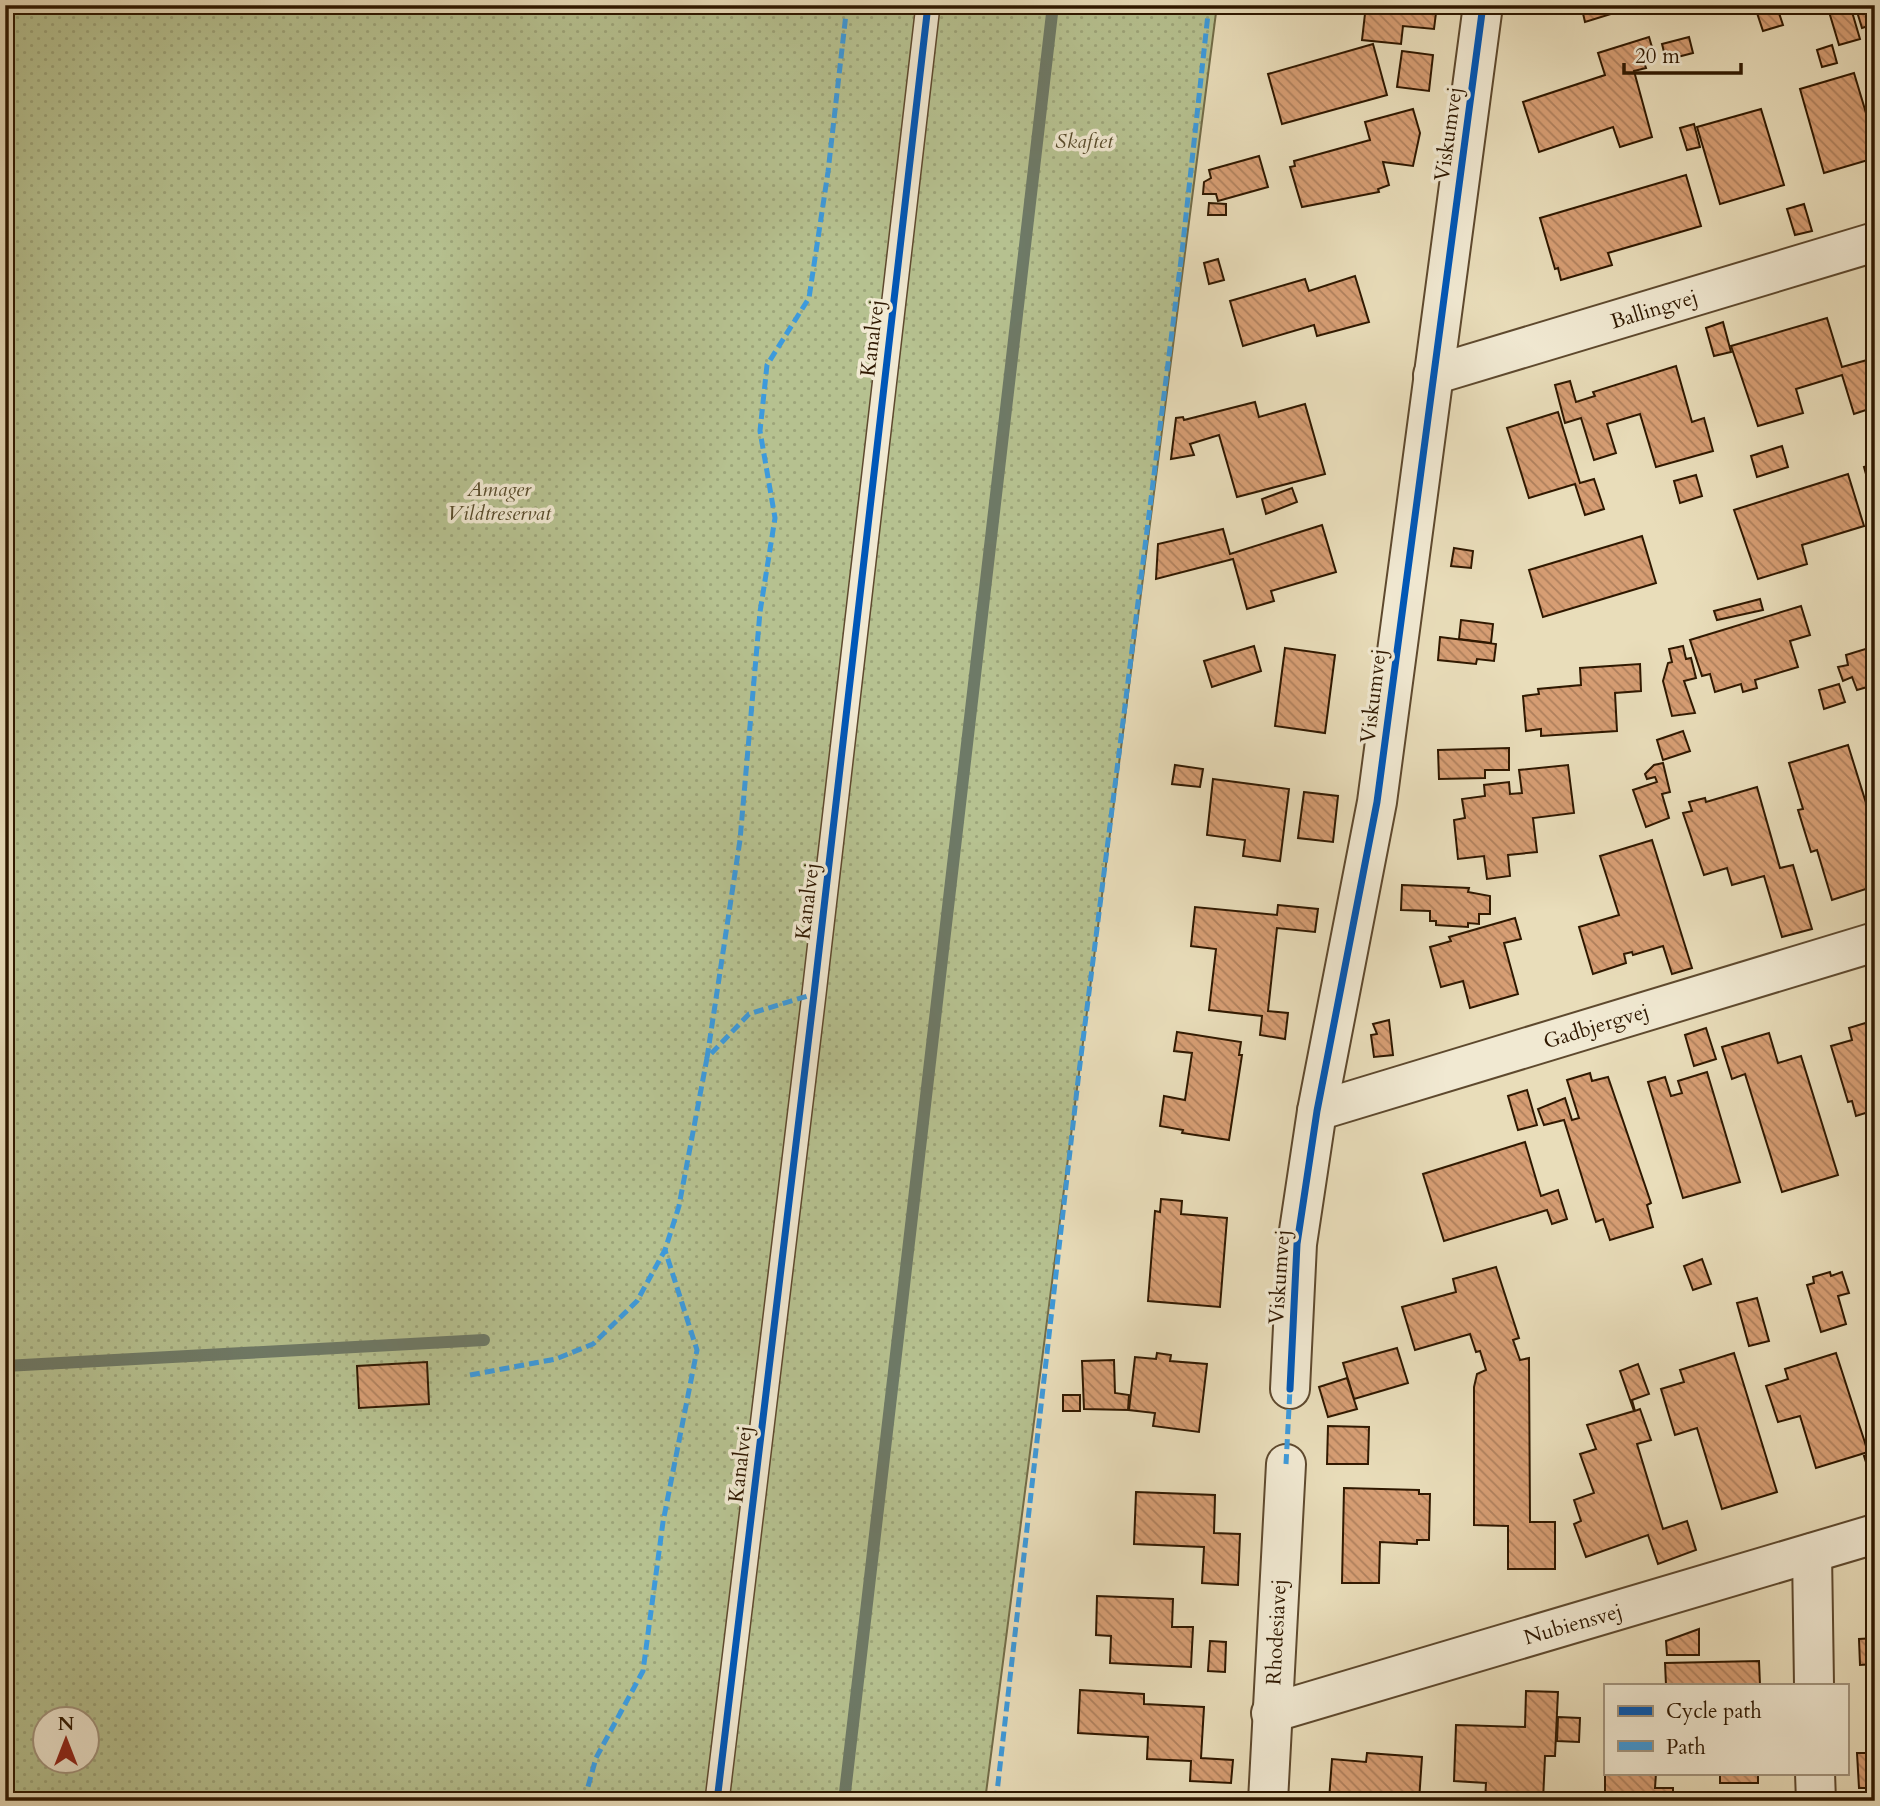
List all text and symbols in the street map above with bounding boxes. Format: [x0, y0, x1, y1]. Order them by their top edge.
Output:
scale bar [1624, 32, 1742, 76]
text: 20 m [1635, 42, 1680, 71]
street label: Viskumvej [1428, 85, 1469, 183]
park label: Skaftet [1055, 127, 1114, 156]
street label: Ballingvej [1607, 282, 1701, 336]
street label: Kanalvej [853, 298, 892, 378]
park label: Amager Vildtreservat [447, 475, 552, 528]
street label: Viskumvej [1353, 647, 1394, 745]
street label: Kanalvej [788, 861, 827, 941]
street label: Gadbjergvej [1540, 997, 1653, 1056]
street label: Viskumvej [1262, 1229, 1297, 1325]
street label: Kanalvej [721, 1424, 760, 1504]
street label: Rhodesiavej [1259, 1578, 1294, 1686]
street label: Nubiensvej [1521, 1597, 1626, 1652]
legend [1604, 1684, 1848, 1774]
text: Cycle path [1666, 1697, 1762, 1726]
north arrow [32, 1704, 102, 1774]
text: N [58, 1711, 75, 1737]
text: Path [1666, 1733, 1706, 1762]

